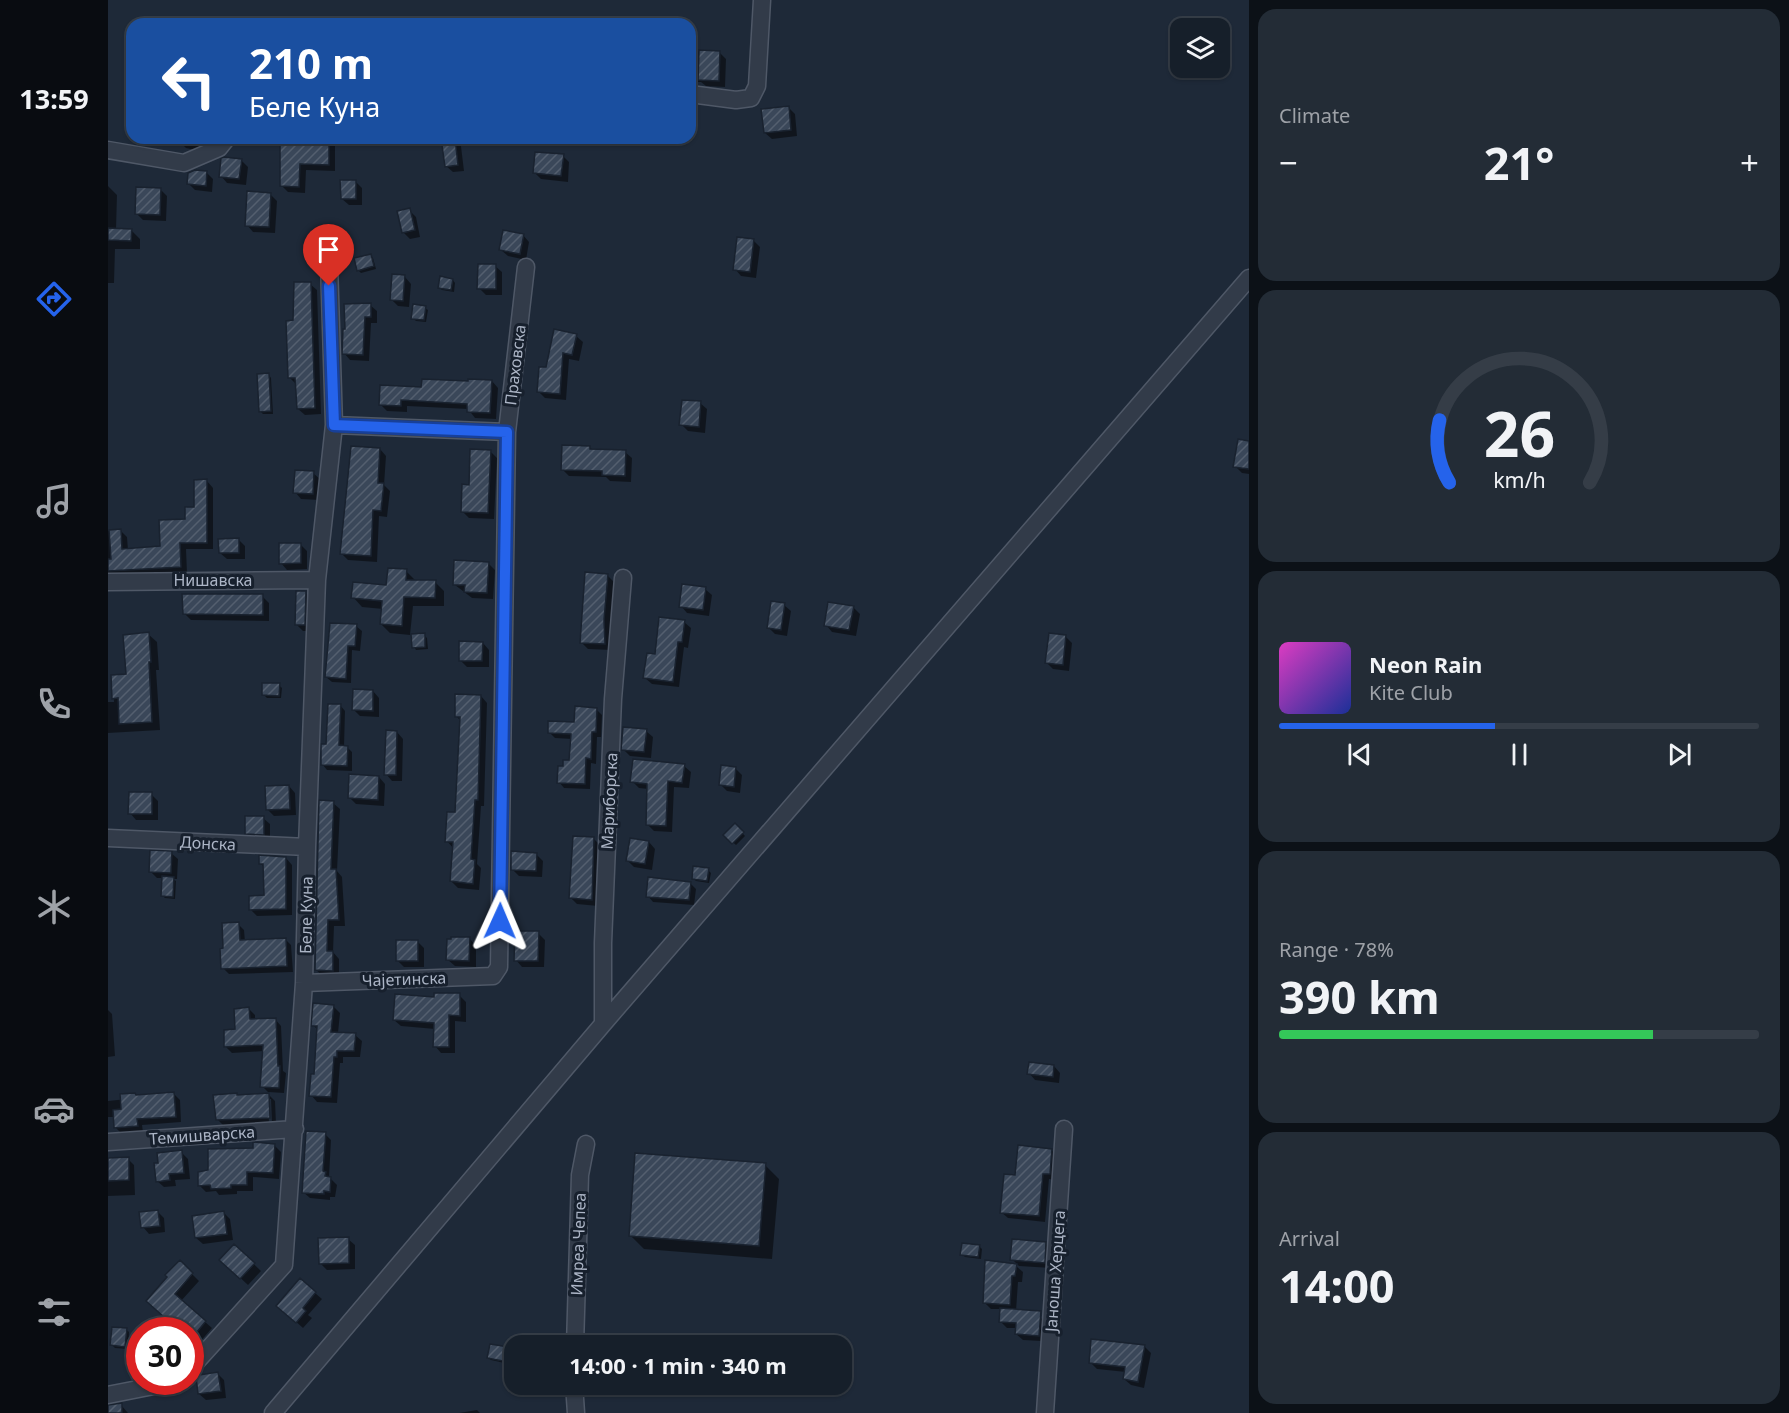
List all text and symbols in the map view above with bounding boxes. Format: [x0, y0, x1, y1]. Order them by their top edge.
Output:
map controls [1170, 18, 1230, 78]
button: layers [1170, 18, 1230, 78]
text: 210 m [249, 34, 373, 91]
icon: left [150, 42, 228, 120]
text: 13:59 [19, 80, 89, 117]
text: Беле Куна [249, 88, 380, 125]
text: Climate [1279, 102, 1350, 129]
text: 21° [1484, 132, 1554, 193]
text: − [1279, 140, 1298, 185]
text: + [1740, 140, 1759, 185]
pin [303, 224, 354, 286]
icon: arrive [312, 233, 345, 266]
icon: directions [33, 278, 75, 320]
street label: Праховска [499, 323, 531, 407]
text: 26 [1483, 390, 1555, 475]
text: km/h [1493, 465, 1545, 494]
icon: music [33, 480, 75, 522]
street label: Нишавска [173, 569, 253, 591]
text: Neon Rain [1369, 649, 1482, 679]
text: Kite Club [1369, 679, 1453, 706]
icon: phone [33, 683, 75, 725]
icon: previous [1343, 738, 1376, 771]
icon: pause [1503, 738, 1536, 771]
icon: next [1663, 738, 1696, 771]
street label: Мариборска [595, 752, 623, 850]
street label: Донска [179, 831, 237, 855]
street label: Беле Куна [294, 876, 318, 954]
icon: climate [33, 886, 75, 928]
position arrow [468, 889, 532, 953]
text: Range · 78% [1279, 936, 1394, 963]
text: 390 km [1279, 966, 1440, 1027]
street label: Чајетинска [361, 967, 447, 991]
icon: car [33, 1088, 75, 1130]
street label: Темишварска [148, 1120, 256, 1150]
street label: Имреа Чепеа [565, 1192, 591, 1296]
street label: Јаноша Херцега [1040, 1209, 1070, 1335]
text: Arrival [1279, 1225, 1340, 1252]
text: 14:00 [1279, 1255, 1395, 1316]
icon: filters [33, 1291, 75, 1333]
speed limit sign: 30 [126, 1317, 204, 1395]
text: 14:00 · 1 min · 340 m [569, 1350, 787, 1380]

